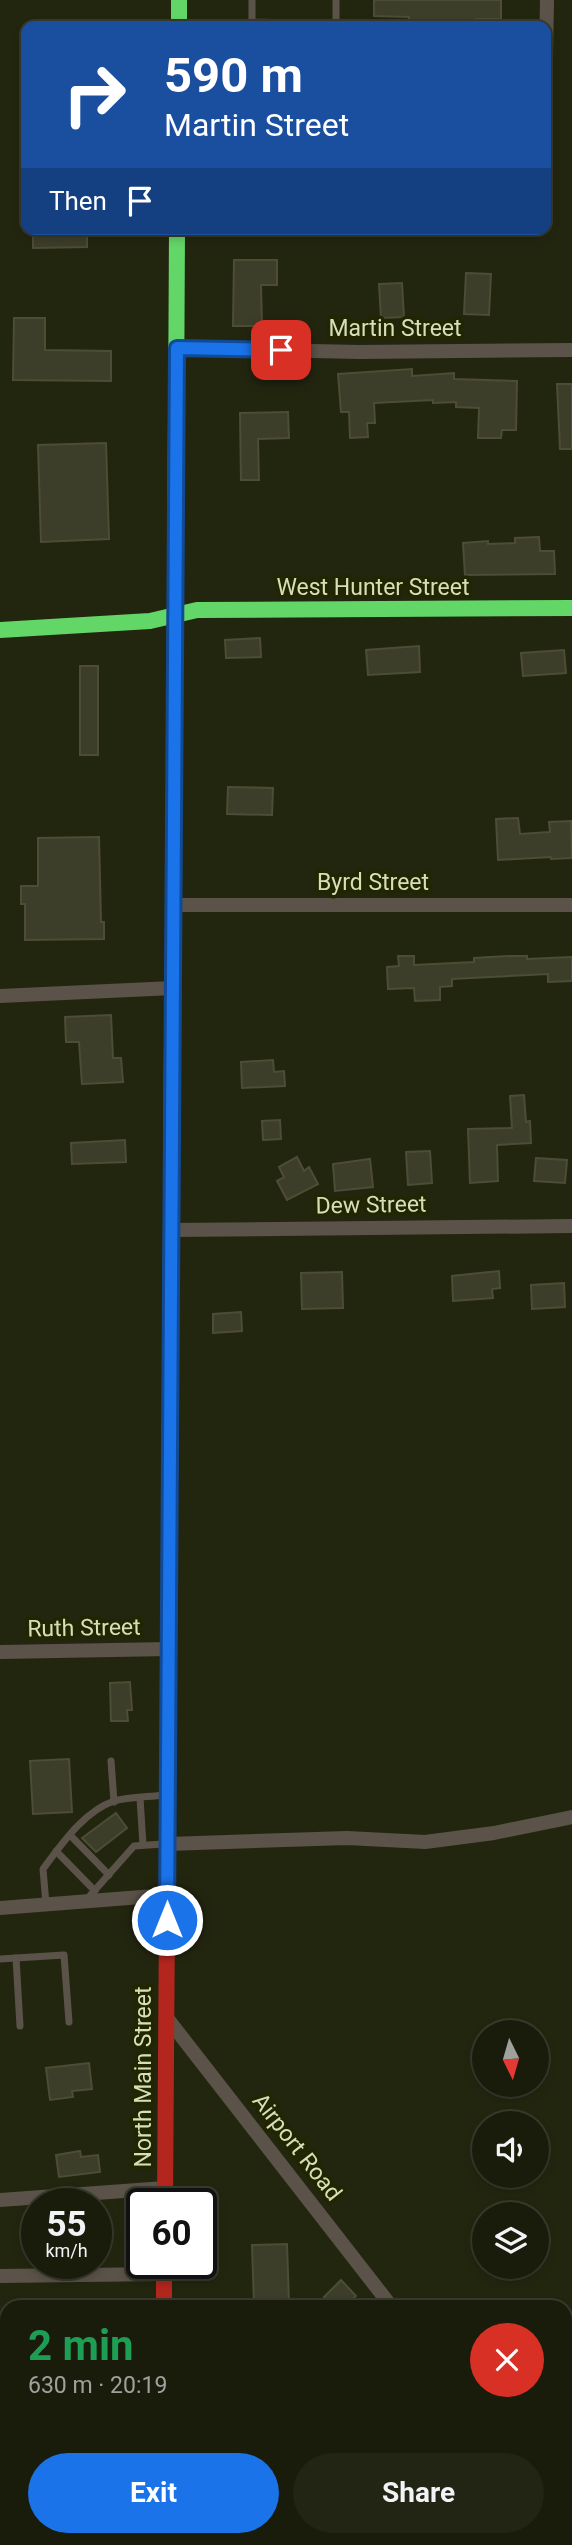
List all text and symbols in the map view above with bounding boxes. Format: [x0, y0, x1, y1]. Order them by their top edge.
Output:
text: 590 m [164, 47, 303, 104]
icon: right [49, 49, 140, 140]
text: Martin Street [164, 106, 349, 144]
icon: arrive [121, 182, 159, 220]
text: Then [49, 186, 107, 216]
street label: Martin Street [328, 315, 462, 342]
pin [251, 320, 311, 380]
icon: arrive [262, 331, 300, 369]
street label: West Hunter Street [276, 574, 470, 601]
street label: Byrd Street [317, 869, 429, 896]
street label: Dew Street [315, 1191, 427, 1219]
street label: Ruth Street [27, 1614, 141, 1642]
position arrow [130, 1883, 204, 1957]
street label: North Main Street [130, 1986, 157, 2168]
north arrow [472, 2020, 550, 2096]
map controls [472, 2020, 549, 2279]
street label: Airport Road [247, 2088, 347, 2206]
button: sound [472, 2111, 549, 2188]
speed limit sign: 60 [126, 2188, 217, 2279]
button: layers [472, 2202, 549, 2279]
text: 55 [46, 2204, 87, 2245]
text: km/h [45, 2240, 88, 2261]
text: 2 min [28, 2321, 134, 2370]
button: close [470, 2323, 544, 2397]
text: 630 m · 20:19 [28, 2372, 167, 2399]
button: Exit [28, 2453, 279, 2533]
button: Share [293, 2453, 544, 2533]

